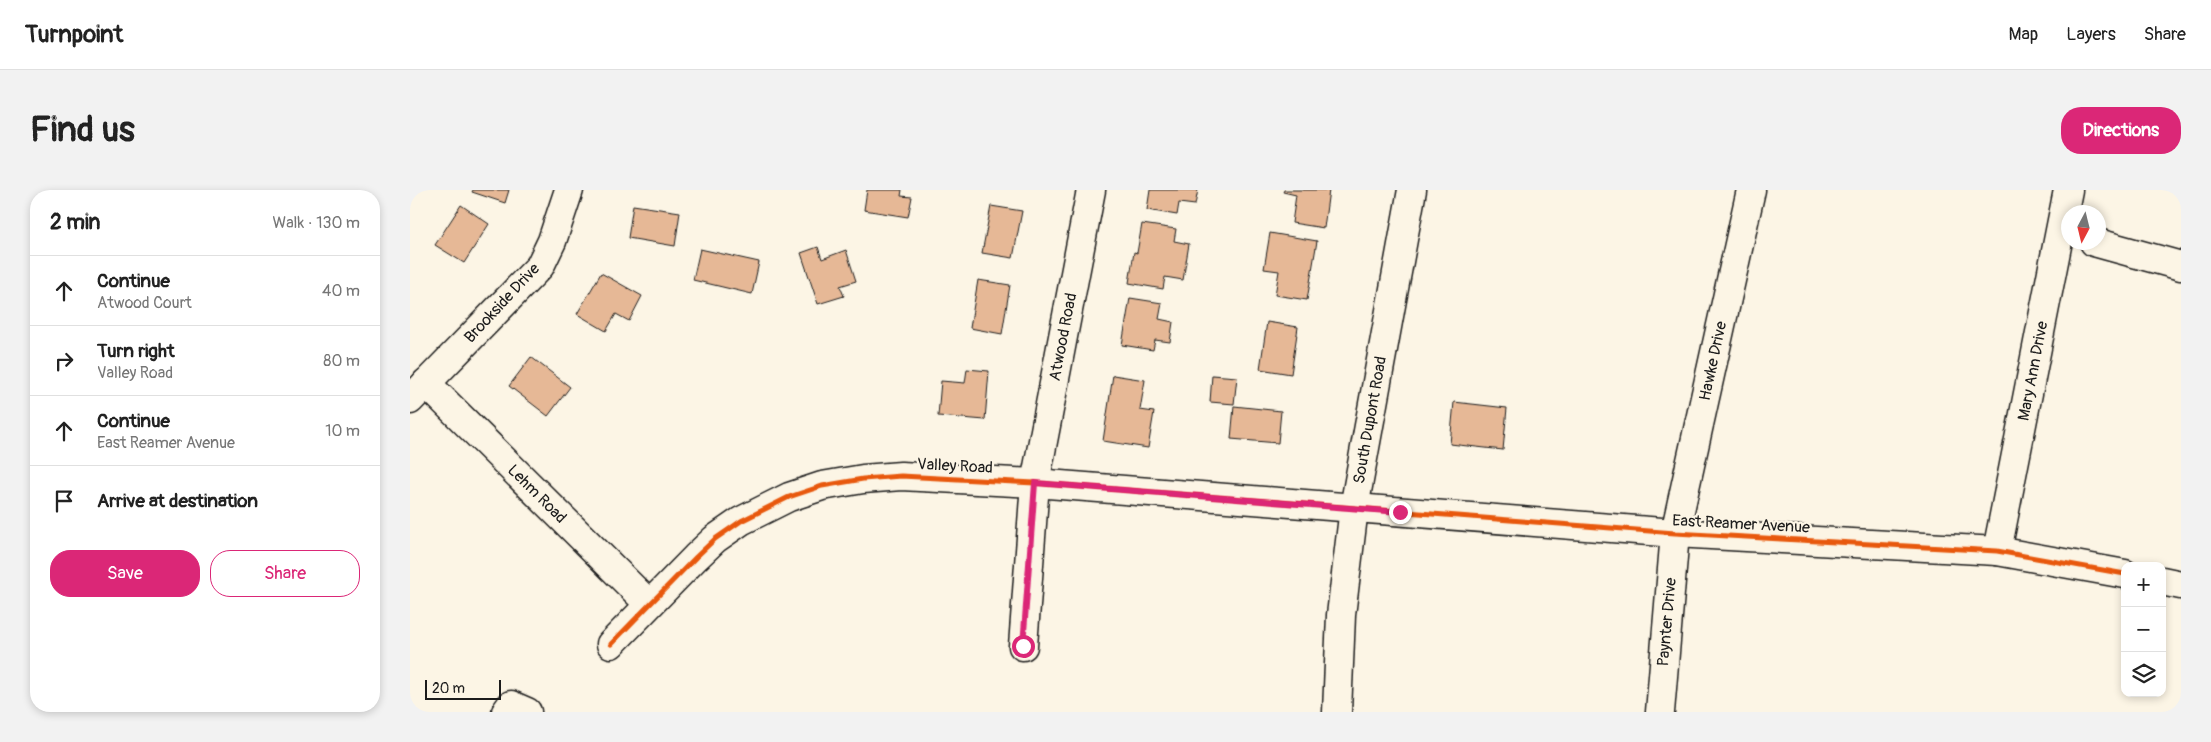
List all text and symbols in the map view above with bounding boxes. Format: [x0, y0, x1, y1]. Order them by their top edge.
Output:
text: Turnpoint [25, 20, 123, 49]
text: Map [2009, 23, 2038, 46]
text: Layers [2066, 23, 2116, 46]
text: Share [2144, 23, 2186, 46]
button: Directions [2061, 107, 2181, 154]
text: Find us [30, 108, 135, 152]
north arrow [2061, 205, 2106, 250]
text: 2 min [50, 209, 100, 236]
text: Walk · 130 m [273, 213, 360, 233]
street label: Brookside Drive [460, 259, 544, 347]
text: Continue [97, 269, 170, 293]
icon: ahead [50, 277, 78, 305]
text: 40 m [322, 281, 360, 301]
street label: Atwood Road [1045, 291, 1081, 383]
text: Atwood Court [97, 293, 192, 313]
street label: Hawke Drive [1695, 319, 1731, 402]
street label: Mary Ann Drive [2014, 319, 2052, 423]
text: Turn right [97, 339, 175, 363]
icon: right [50, 347, 78, 375]
text: 80 m [323, 351, 360, 371]
street label: South Dupont Road [1349, 355, 1391, 485]
text: Valley Road [97, 363, 173, 383]
text: Continue [97, 409, 170, 433]
icon: ahead [50, 417, 78, 445]
text: 10 m [325, 421, 360, 441]
text: East Reamer Avenue [97, 433, 235, 453]
street label: Valley Road [917, 454, 993, 478]
street label: Lehm Road [503, 460, 571, 528]
icon: arrive [50, 487, 78, 515]
text: Arrive at destination [97, 489, 258, 513]
route end [1389, 501, 1412, 524]
street label: East Reamer Avenue [1672, 510, 1810, 538]
button: Save [50, 550, 200, 597]
button: Share [210, 550, 360, 597]
map controls [2121, 562, 2166, 697]
button: + [2121, 562, 2166, 607]
street label: Paynter Drive [1653, 577, 1681, 667]
button: − [2121, 607, 2166, 652]
route start [1012, 635, 1035, 658]
button: layers [2121, 652, 2166, 697]
scale bar [425, 677, 501, 700]
text: 20 m [432, 680, 465, 697]

